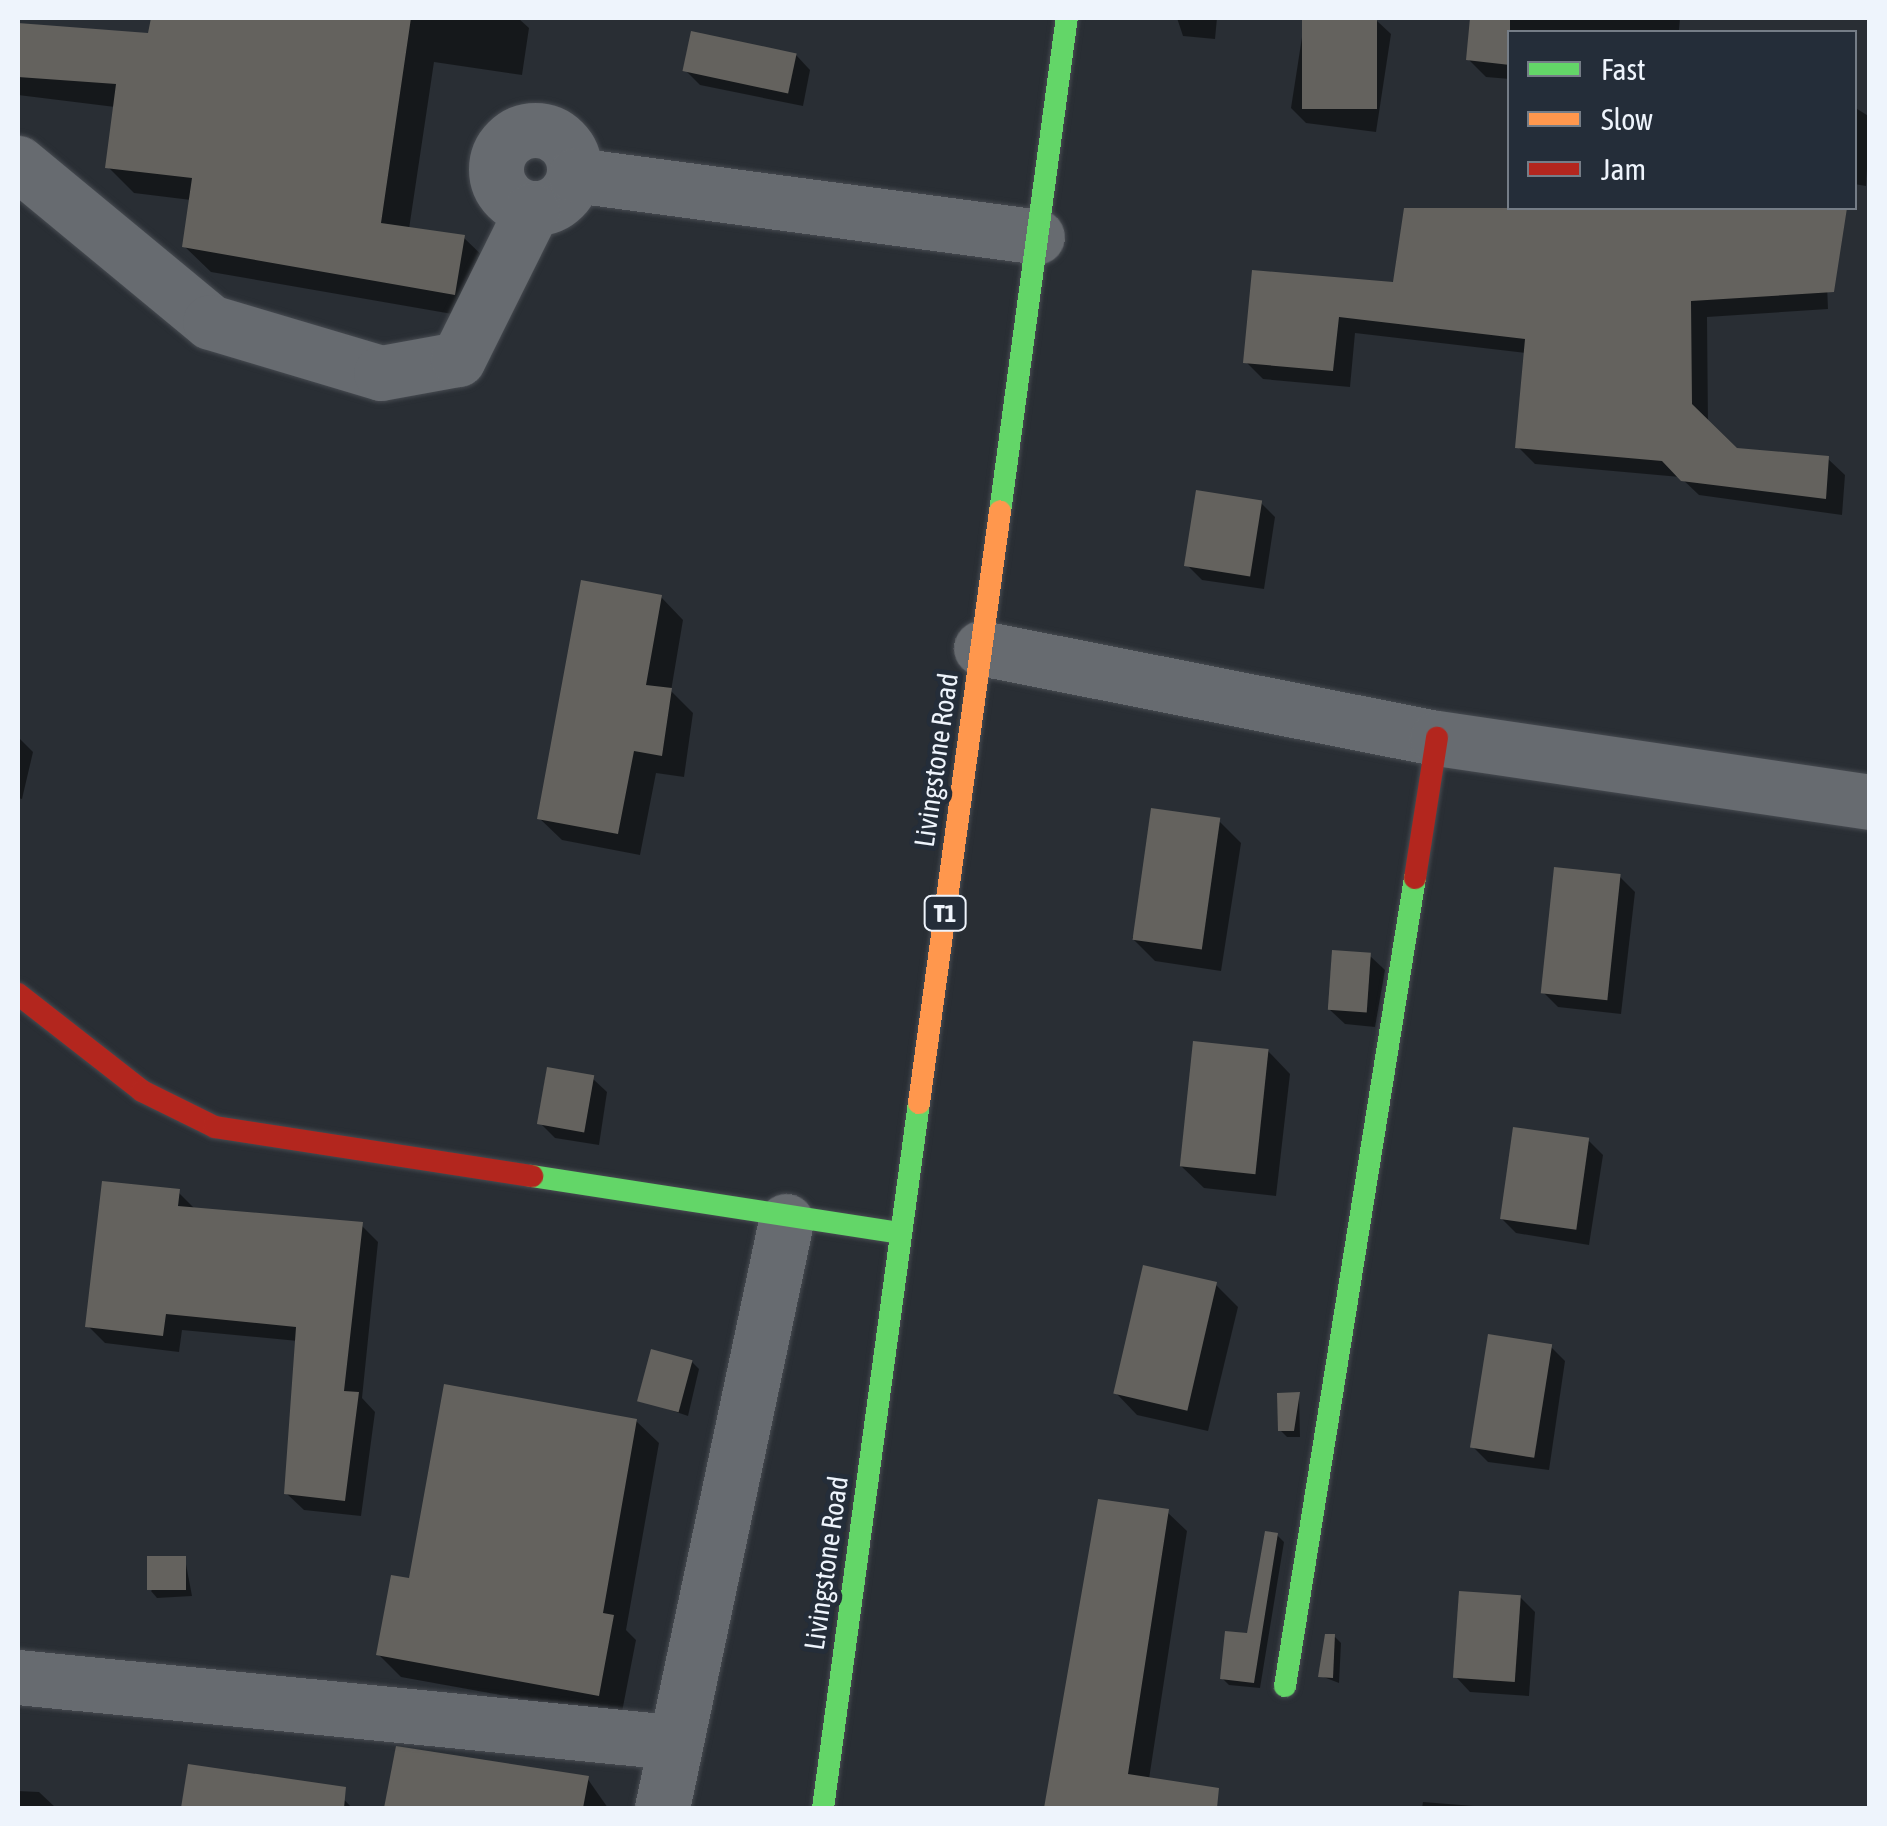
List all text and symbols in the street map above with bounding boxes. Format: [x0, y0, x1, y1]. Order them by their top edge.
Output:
legend [1507, 30, 1857, 210]
text: Fast [1601, 52, 1646, 86]
text: Slow [1601, 102, 1653, 136]
text: Jam [1601, 152, 1646, 186]
street label: Livingstone Road [907, 671, 965, 849]
road number: T1 [922, 893, 968, 933]
street label: Livingstone Road [797, 1474, 855, 1652]

